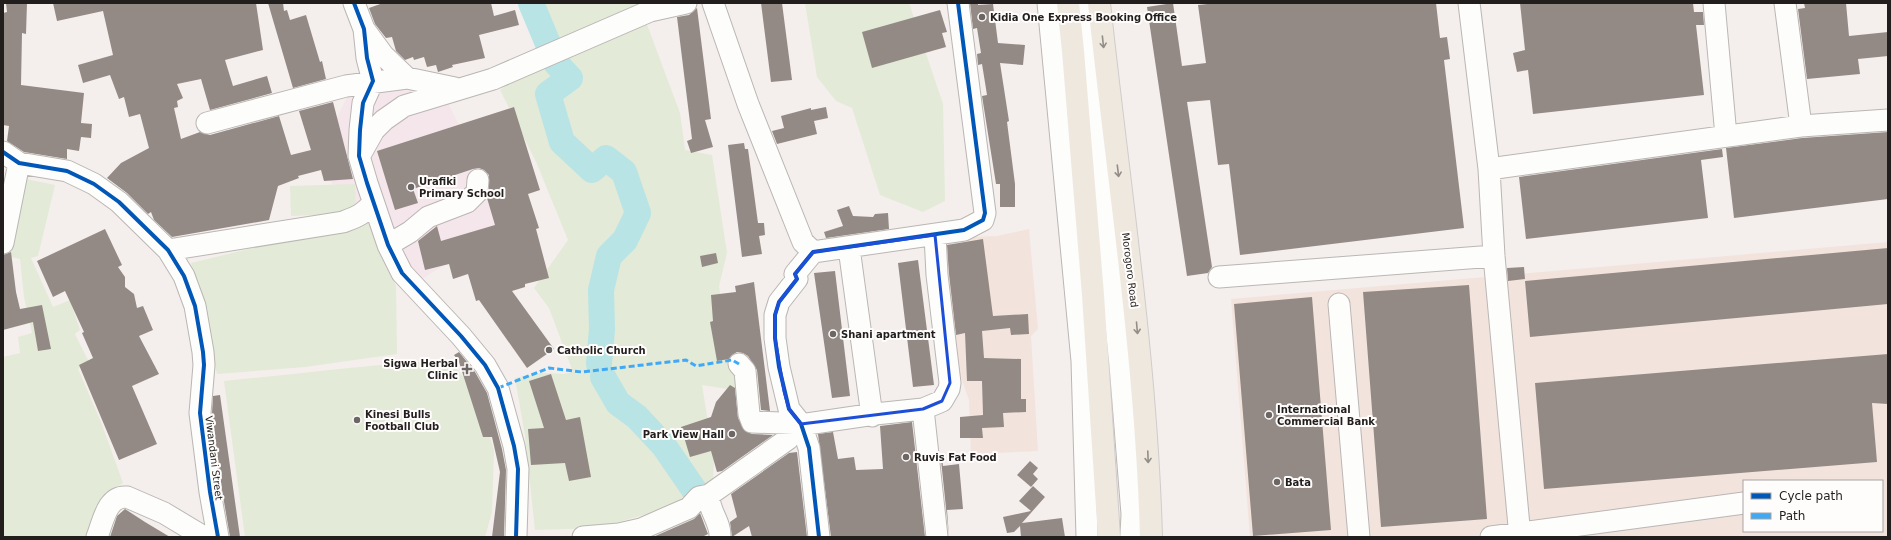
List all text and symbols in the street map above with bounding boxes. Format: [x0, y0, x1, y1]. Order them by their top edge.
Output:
marker: Kidia One Express Booking Office [977, 12, 987, 22]
place label: Kidia One Express Booking Office [990, 12, 1177, 23]
one-way arrow [1099, 35, 1107, 48]
one-way arrow [1114, 164, 1122, 177]
place label: Urafiki Primary School [419, 176, 504, 199]
marker: Urafiki Primary School [406, 182, 416, 192]
street label: Morogoro Road [1120, 232, 1140, 308]
one-way arrow [1133, 321, 1141, 334]
marker: Shani apartment [828, 329, 838, 339]
place label: Shani apartment [841, 329, 936, 340]
marker: Catholic Church [544, 345, 554, 355]
place label: Catholic Church [557, 345, 646, 356]
place label: Sigwa Herbal Clinic [383, 358, 458, 381]
marker: Sigwa Herbal Clinic [461, 363, 473, 375]
place label: International Commercial Bank [1277, 404, 1375, 427]
place label: Kinesi Bulls Football Club [365, 409, 439, 432]
marker: International Commercial Bank [1264, 410, 1274, 420]
street label: Viwandani Street [203, 415, 225, 501]
marker: Kinesi Bulls Football Club [352, 415, 362, 425]
place label: Park View Hall [643, 429, 724, 440]
marker: Park View Hall [727, 429, 737, 439]
one-way arrow [1144, 450, 1152, 463]
marker: Ruvis Fat Food [901, 452, 911, 462]
place label: Ruvis Fat Food [914, 452, 997, 463]
marker: Bata [1272, 477, 1282, 487]
place label: Bata [1285, 477, 1311, 488]
legend [1743, 480, 1883, 532]
text: Cycle path [1779, 489, 1843, 503]
text: Path [1779, 509, 1805, 523]

